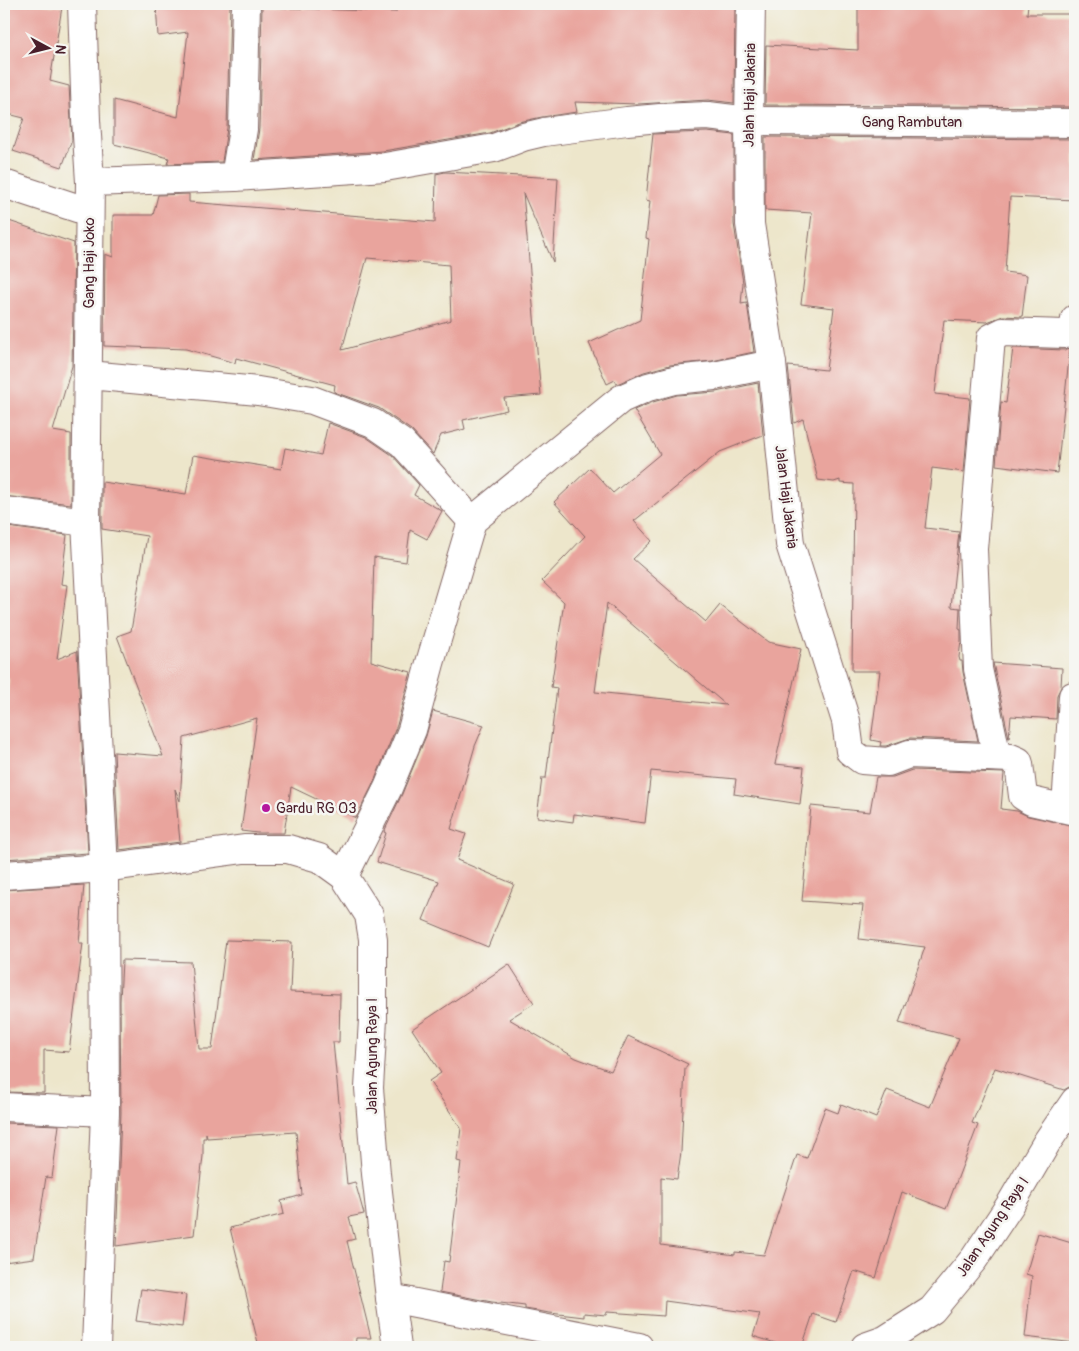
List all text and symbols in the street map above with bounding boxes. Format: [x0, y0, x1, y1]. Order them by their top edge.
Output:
north arrow [22, 22, 72, 72]
street label: Jalan Haji Jakaria [740, 43, 760, 147]
text: N [51, 44, 69, 55]
street label: Gang Rambutan [862, 113, 962, 132]
street label: Gang Haji Joko [80, 217, 99, 309]
street label: Jalan Haji Jakaria [770, 444, 802, 550]
place label: Gardu RG 03 [276, 799, 357, 818]
marker: Gardu RG 03 [260, 802, 272, 814]
street label: Jalan Agung Raya I [363, 998, 382, 1114]
street label: Jalan Agung Raya I [953, 1173, 1033, 1281]

